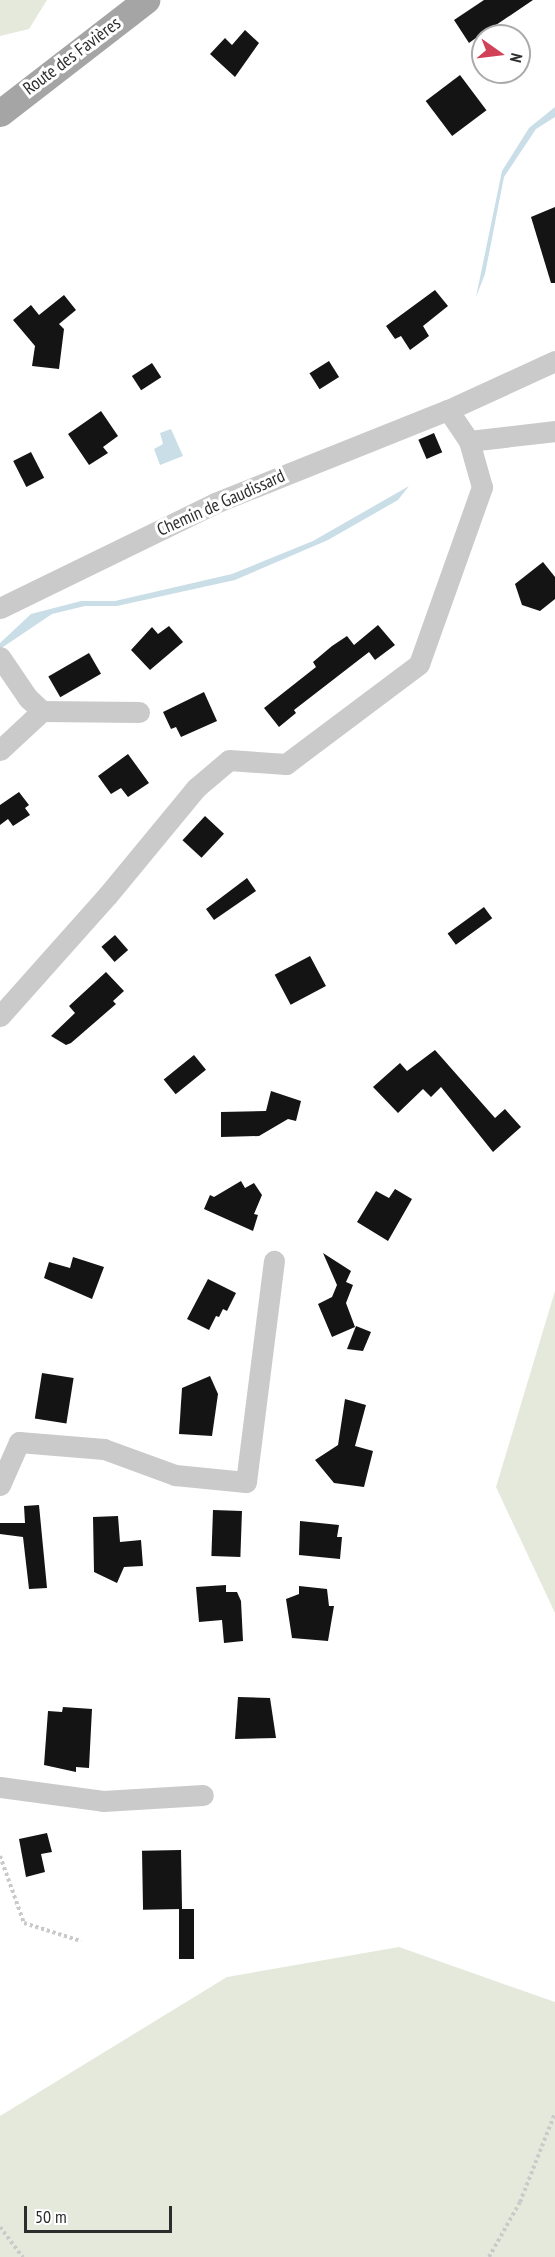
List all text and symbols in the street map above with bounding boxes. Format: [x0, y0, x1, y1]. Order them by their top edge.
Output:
street label: Route des Favières [19, 12, 125, 100]
north arrow [471, 24, 531, 84]
text: N [506, 51, 527, 64]
street label: Chemin de Gaudissard [154, 465, 288, 541]
scale bar [27, 2194, 176, 2232]
text: 50 m [35, 2205, 67, 2228]

